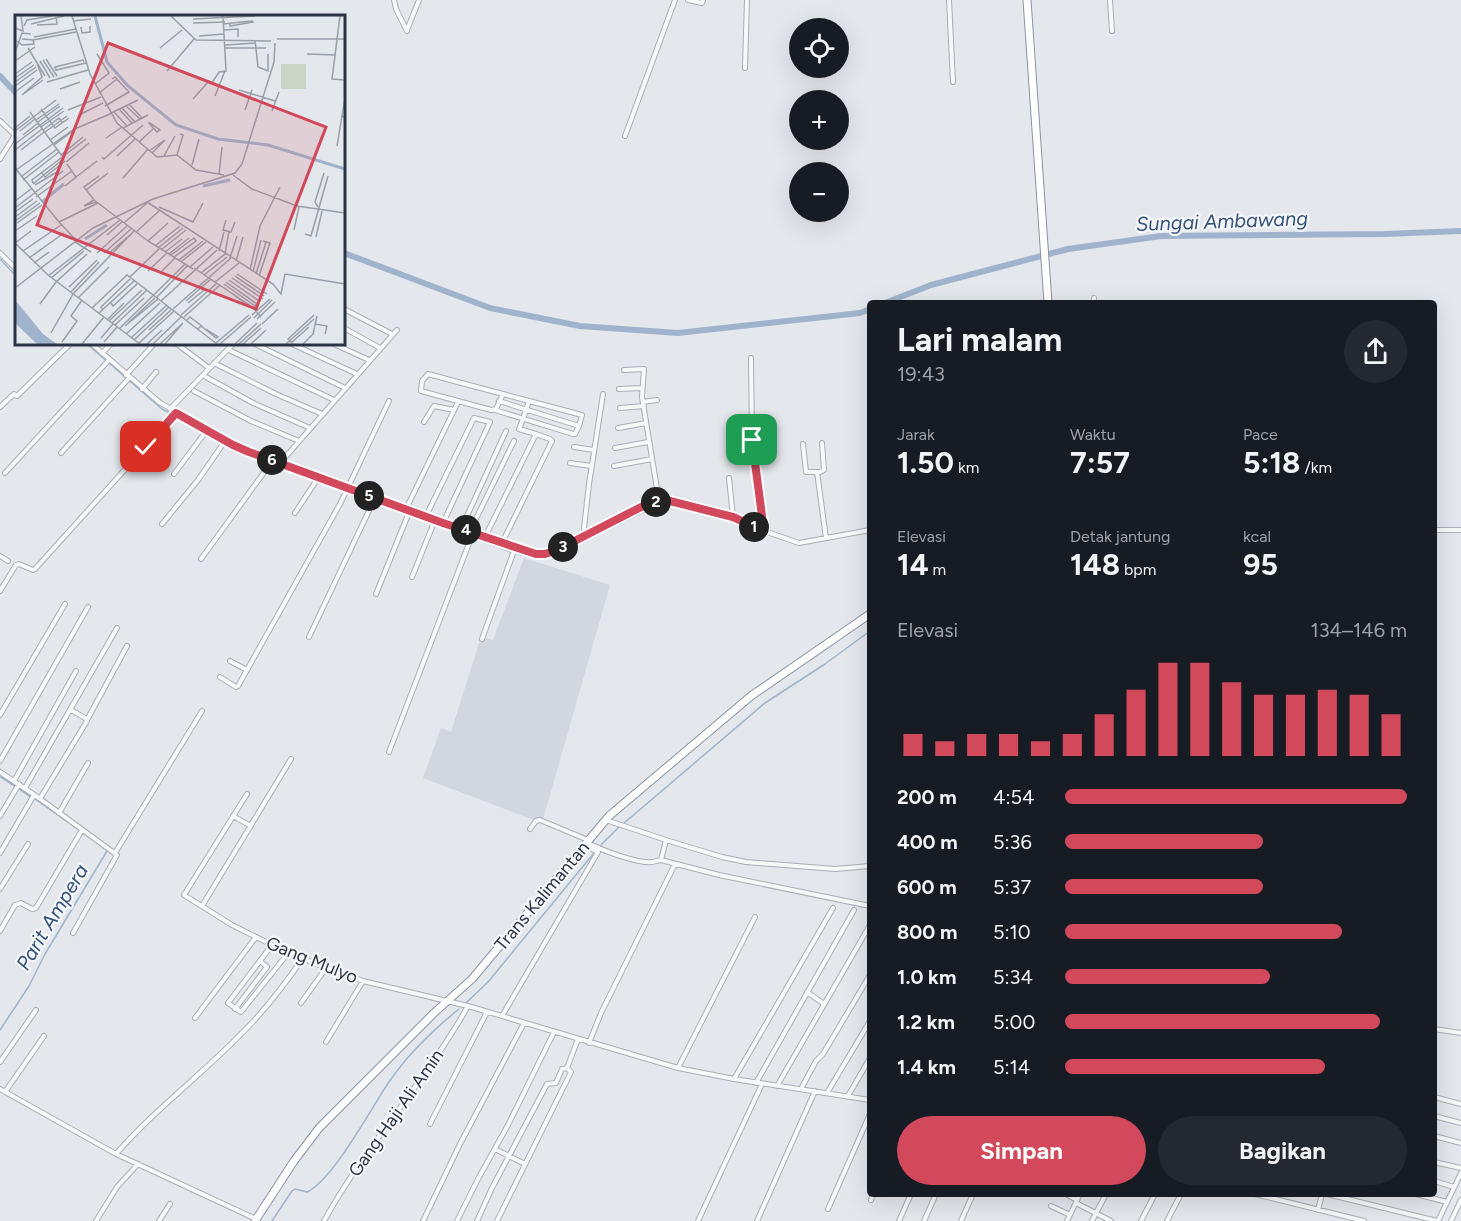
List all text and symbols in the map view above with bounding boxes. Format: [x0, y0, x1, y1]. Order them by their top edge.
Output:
inset map [15, 15, 345, 345]
map controls [789, 18, 849, 222]
button: locate [789, 18, 849, 78]
button: + [789, 90, 849, 150]
button: − [789, 162, 849, 222]
water label: Sungai Ambawang [1136, 206, 1309, 236]
text: Lari malam [897, 320, 1062, 359]
button: share [1344, 320, 1407, 383]
text: 19:43 [897, 362, 945, 386]
pin [726, 414, 777, 465]
pin [120, 421, 171, 472]
icon: arrive [735, 423, 768, 456]
text: Jarak [897, 425, 935, 444]
text: Waktu [1070, 425, 1116, 444]
text: Pace [1243, 425, 1278, 444]
icon: check [129, 430, 162, 463]
text: 1.50 [897, 444, 954, 481]
text: 7:57 [1070, 444, 1130, 481]
text: 5:18 [1243, 444, 1300, 481]
pin: 6 [257, 445, 287, 475]
text: 6 [267, 450, 277, 469]
text: km [954, 458, 979, 477]
text: /km [1300, 458, 1332, 477]
pin: 5 [354, 481, 384, 511]
text: 5 [364, 486, 374, 505]
pin: 2 [641, 487, 671, 517]
text: 2 [651, 492, 661, 511]
pin: 1 [739, 512, 769, 542]
pin: 4 [451, 515, 481, 545]
text: 1 [751, 517, 757, 536]
text: 4 [461, 520, 471, 539]
text: Elevasi [897, 527, 946, 546]
text: Detak jantung [1070, 527, 1170, 546]
text: kcal [1243, 527, 1271, 546]
pin: 3 [548, 532, 578, 562]
text: 3 [559, 537, 567, 556]
text: 14 [897, 546, 929, 583]
text: 148 [1070, 546, 1120, 583]
text: 95 [1243, 546, 1278, 583]
text: m [929, 560, 946, 579]
text: bpm [1120, 560, 1156, 579]
text: Elevasi [897, 618, 958, 642]
text: 134–146 m [1310, 618, 1407, 642]
text: 200 m [897, 785, 957, 809]
text: 4:54 [993, 785, 1034, 809]
text: 400 m [897, 830, 958, 854]
text: 5:36 [993, 830, 1032, 854]
street label: Trans Kalimantan [490, 837, 594, 955]
water label: Parit Ampera [11, 860, 93, 974]
text: 600 m [897, 875, 957, 899]
text: 5:37 [993, 875, 1031, 899]
text: 800 m [897, 920, 957, 944]
text: 5:10 [993, 920, 1031, 944]
street label: Gang Mulyo [263, 932, 361, 988]
text: 1.0 km [897, 965, 956, 989]
text: 5:34 [993, 965, 1033, 989]
text: 1.2 km [897, 1010, 955, 1034]
text: 5:00 [993, 1010, 1035, 1034]
street label: Gang Haji Ali Amin [344, 1045, 448, 1181]
text: 1.4 km [897, 1055, 956, 1079]
text: 5:14 [993, 1055, 1030, 1079]
button: Simpan [897, 1116, 1146, 1185]
button: Bagikan [1158, 1116, 1407, 1185]

